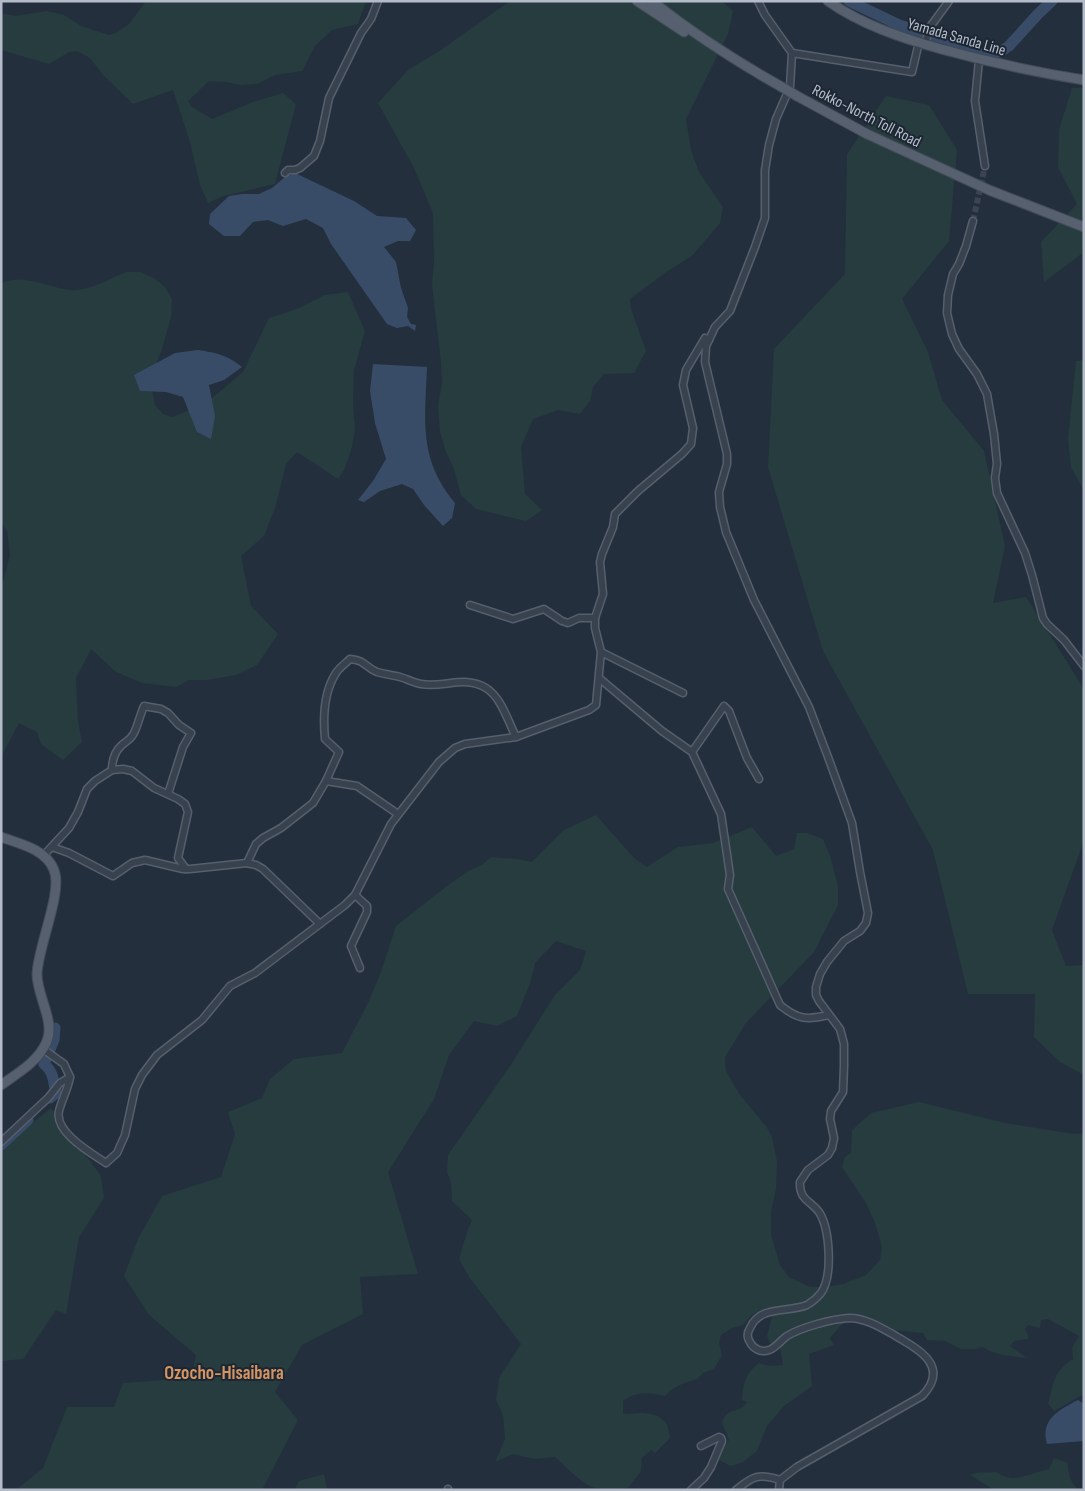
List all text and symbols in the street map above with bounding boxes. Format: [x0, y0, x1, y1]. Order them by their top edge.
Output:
street label: Yamada Sanda Line [905, 14, 1008, 61]
street label: Rokko-North Toll Road [809, 81, 924, 152]
district label: Ozocho-Hisaibara [164, 1362, 284, 1385]

